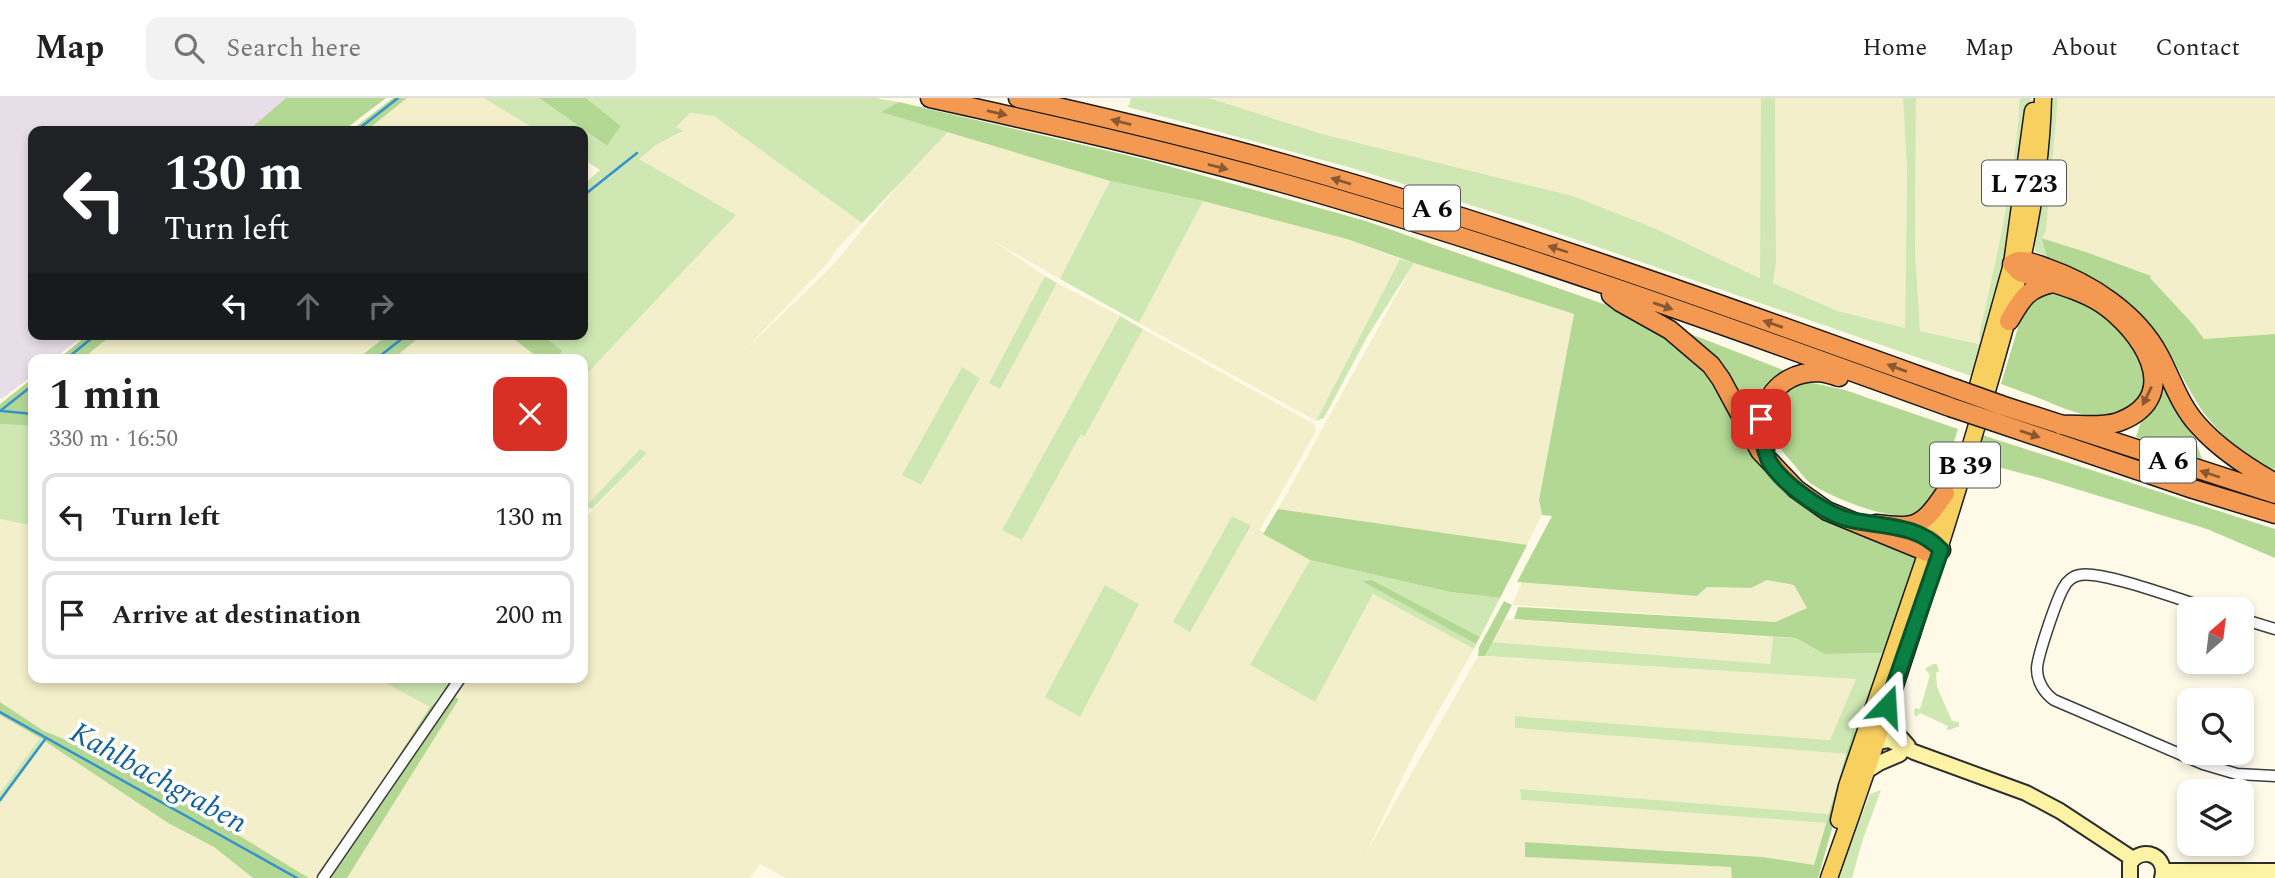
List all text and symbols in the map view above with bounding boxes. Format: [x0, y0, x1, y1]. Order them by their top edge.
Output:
search box [146, 17, 636, 80]
text: Map [35, 23, 104, 73]
text: Search here [226, 28, 361, 68]
icon: search [170, 29, 208, 67]
text: Home [1862, 30, 1927, 66]
text: Map [1965, 30, 2013, 66]
text: About [2051, 30, 2117, 66]
text: Contact [2155, 30, 2240, 66]
one-way arrow [986, 108, 1008, 119]
one-way arrow [1110, 116, 1132, 127]
text: 130 m [164, 137, 303, 212]
icon: left [49, 154, 140, 245]
road number: L 723 [1982, 160, 2066, 206]
one-way arrow [1207, 162, 1229, 173]
one-way arrow [1330, 175, 1351, 185]
road number: A 6 [1404, 186, 1460, 230]
text: Turn left [164, 205, 290, 254]
one-way arrow [1547, 243, 1568, 254]
icon: left [216, 287, 254, 325]
icon: ahead [289, 287, 327, 325]
icon: right [362, 287, 400, 325]
one-way arrow [1652, 301, 1673, 312]
one-way arrow [1762, 318, 1783, 329]
one-way arrow [1886, 362, 1907, 373]
text: 1 min [49, 364, 161, 427]
button: close [493, 377, 567, 451]
one-way arrow [2142, 386, 2154, 406]
pin [1731, 389, 1791, 449]
icon: arrive [1742, 400, 1780, 438]
text: 330 m · 16:50 [49, 422, 178, 457]
one-way arrow [2019, 429, 2040, 440]
road number: A 6 [2140, 438, 2196, 482]
road number: B 39 [1930, 442, 2000, 488]
one-way arrow [2199, 468, 2220, 479]
text: Turn left [112, 497, 220, 537]
text: 130 m [495, 497, 563, 537]
icon: left [53, 498, 91, 536]
text: Arrive at destination [112, 595, 361, 635]
text: 200 m [495, 595, 563, 635]
icon: arrive [53, 596, 91, 634]
north arrow [2177, 597, 2254, 674]
map controls [2177, 597, 2254, 856]
position arrow [1850, 669, 1924, 743]
button: search [2177, 688, 2254, 765]
water label: Kahlbachgraben [61, 710, 256, 846]
button: layers [2177, 779, 2254, 856]

